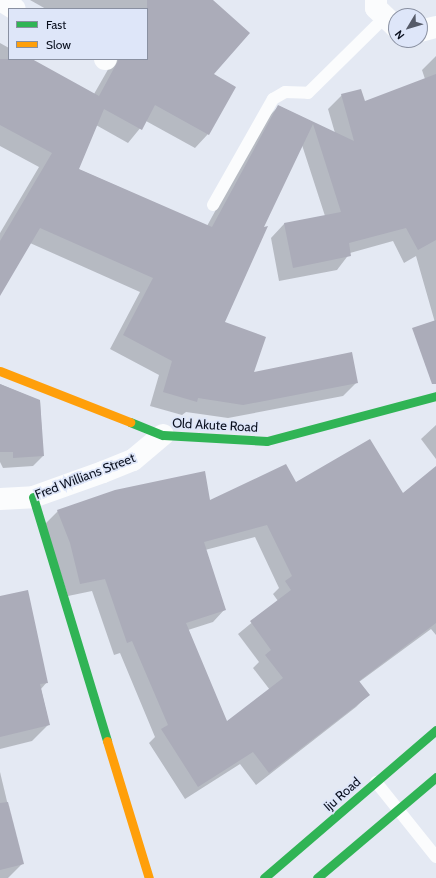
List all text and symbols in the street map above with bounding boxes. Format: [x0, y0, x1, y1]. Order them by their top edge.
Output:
legend [8, 8, 148, 60]
north arrow [388, 8, 428, 48]
text: Fast [46, 17, 66, 32]
text: N [391, 27, 407, 42]
text: Slow [46, 37, 71, 52]
street label: Old Akute Road [172, 415, 258, 435]
street label: Fred Willians Street [33, 450, 137, 502]
street label: Iju Road [320, 774, 364, 814]

